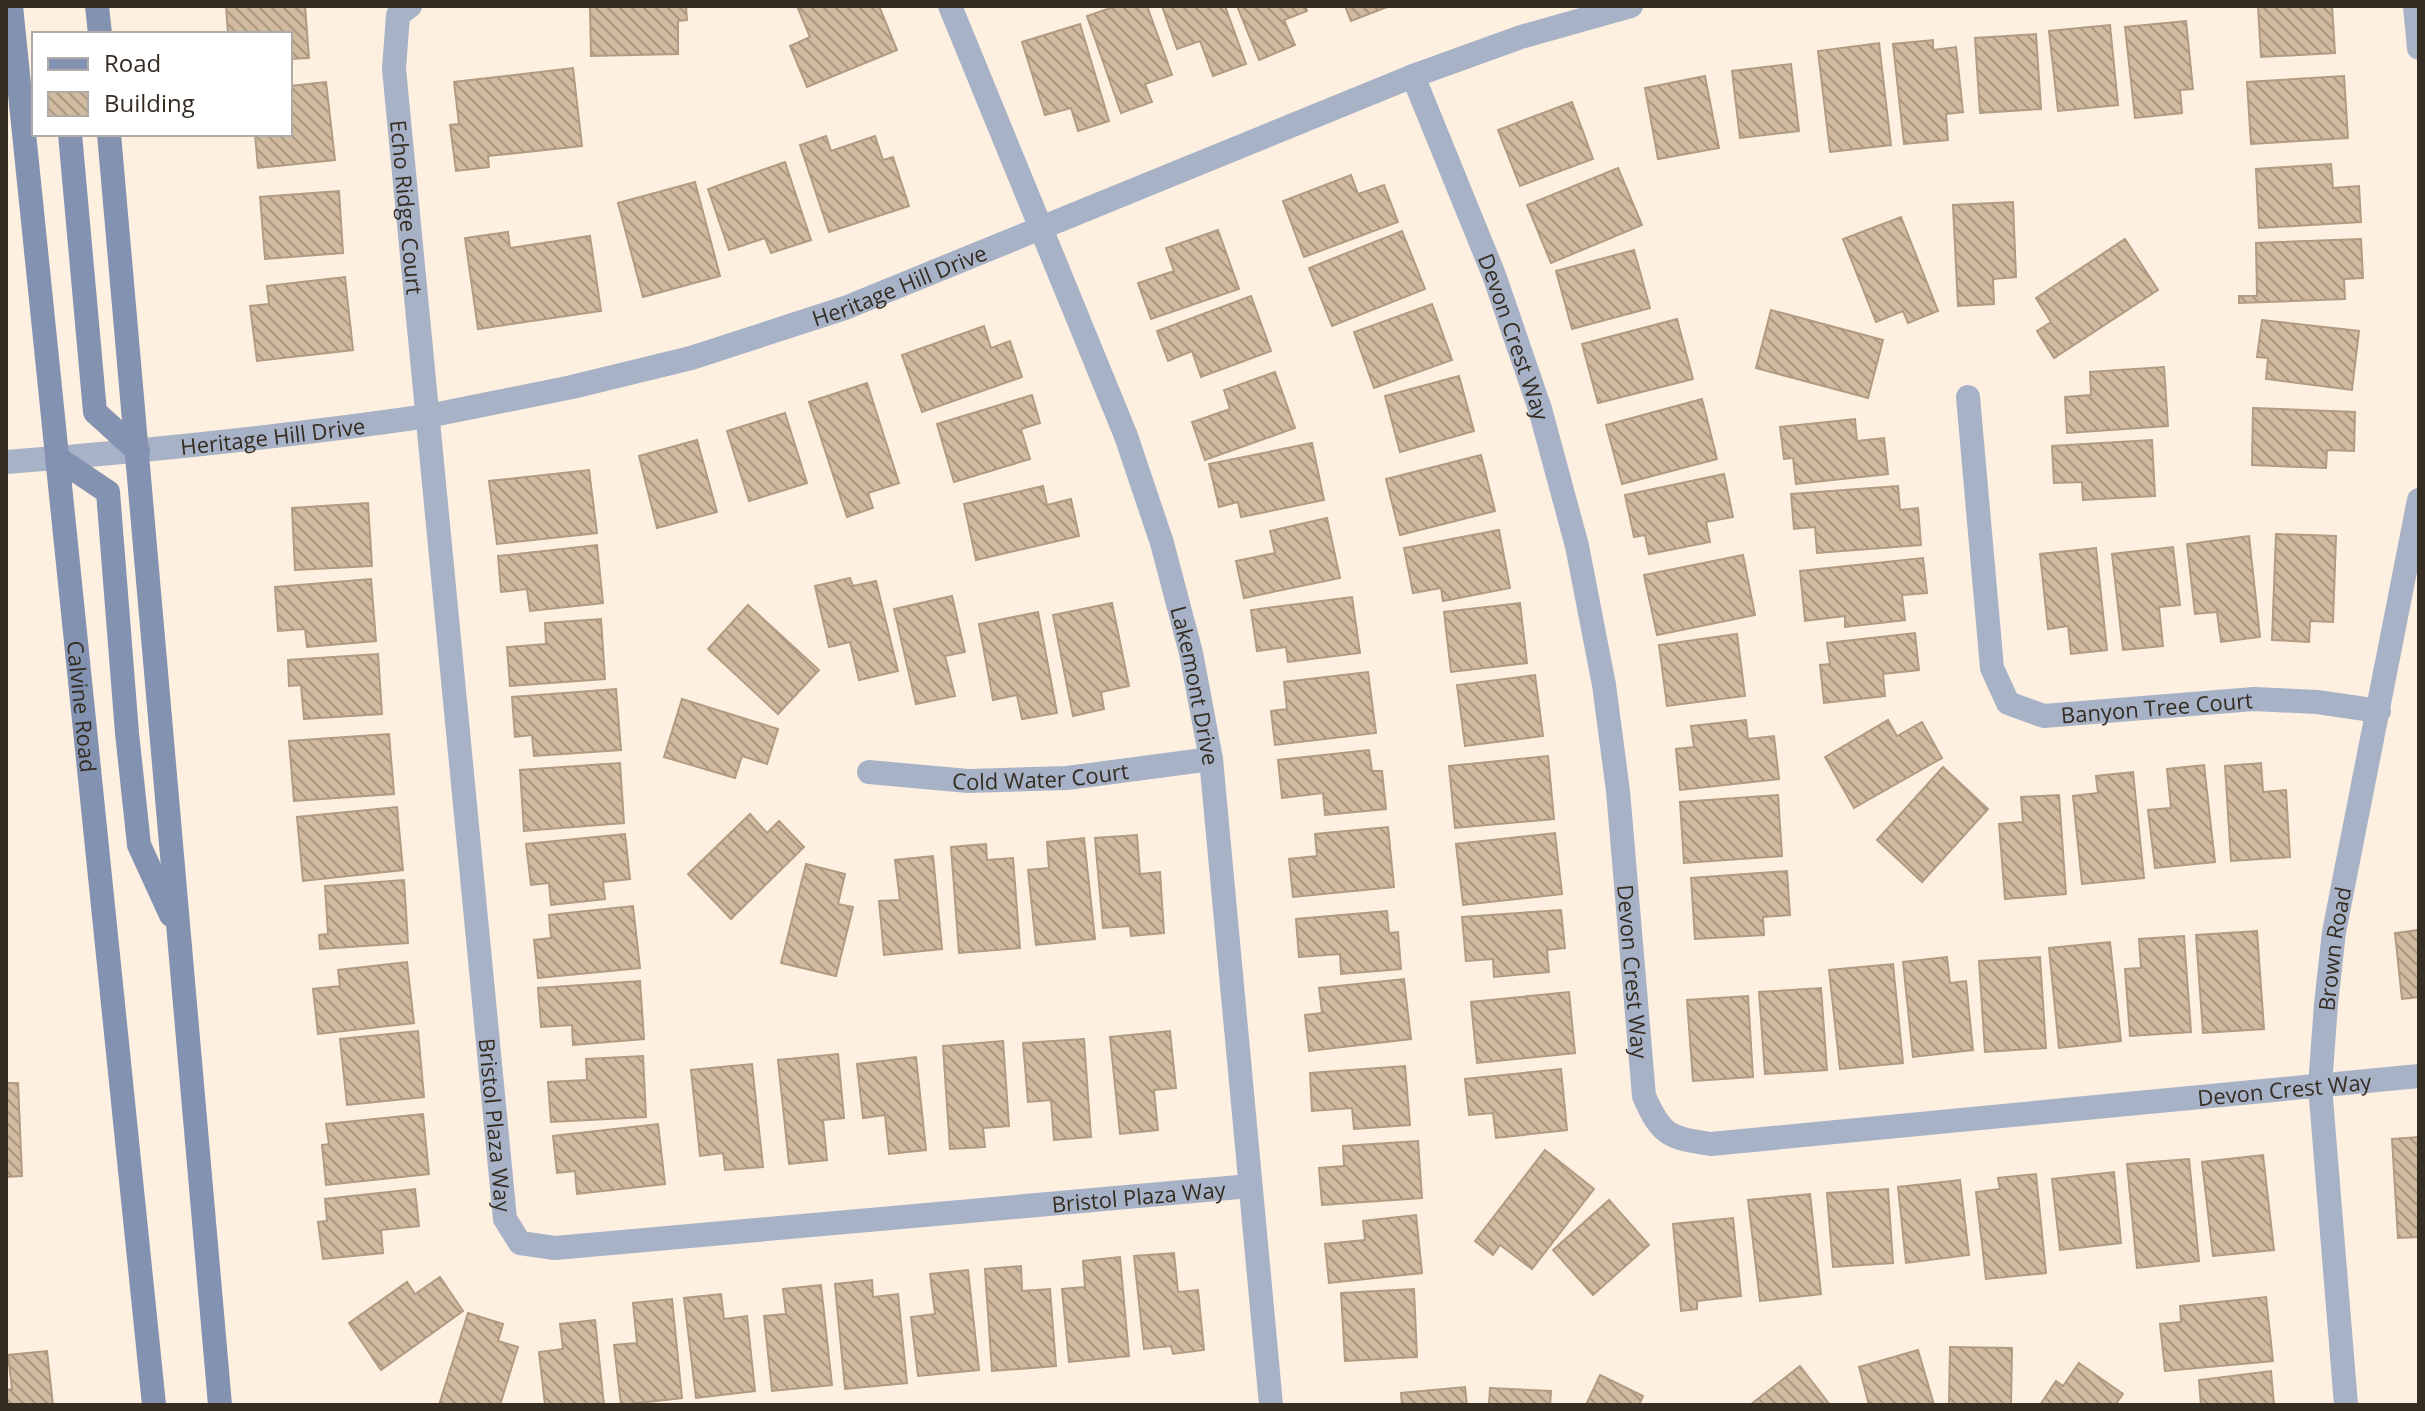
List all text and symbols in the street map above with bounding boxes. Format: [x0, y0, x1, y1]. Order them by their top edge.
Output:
legend [32, 32, 292, 136]
text: Road [104, 46, 161, 79]
text: Building [104, 86, 195, 119]
street label: Echo Ridge Court [384, 119, 431, 296]
street label: Heritage Hill Drive [808, 237, 991, 333]
street label: Devon Crest Way [1472, 249, 1558, 424]
street label: Heritage Hill Drive [179, 410, 367, 461]
street label: Lakemont Drive [1164, 602, 1227, 768]
street label: Calvine Road [61, 639, 104, 774]
street label: Banyon Tree Court [2060, 684, 2254, 730]
street label: Cold Water Court [951, 755, 1131, 796]
street label: Devon Crest Way [1611, 883, 1656, 1061]
street label: Brown Road [2310, 884, 2358, 1012]
street label: Bristol Plaza Way [473, 1037, 519, 1214]
street label: Devon Crest Way [2196, 1066, 2374, 1112]
street label: Bristol Plaza Way [1050, 1173, 1228, 1219]

